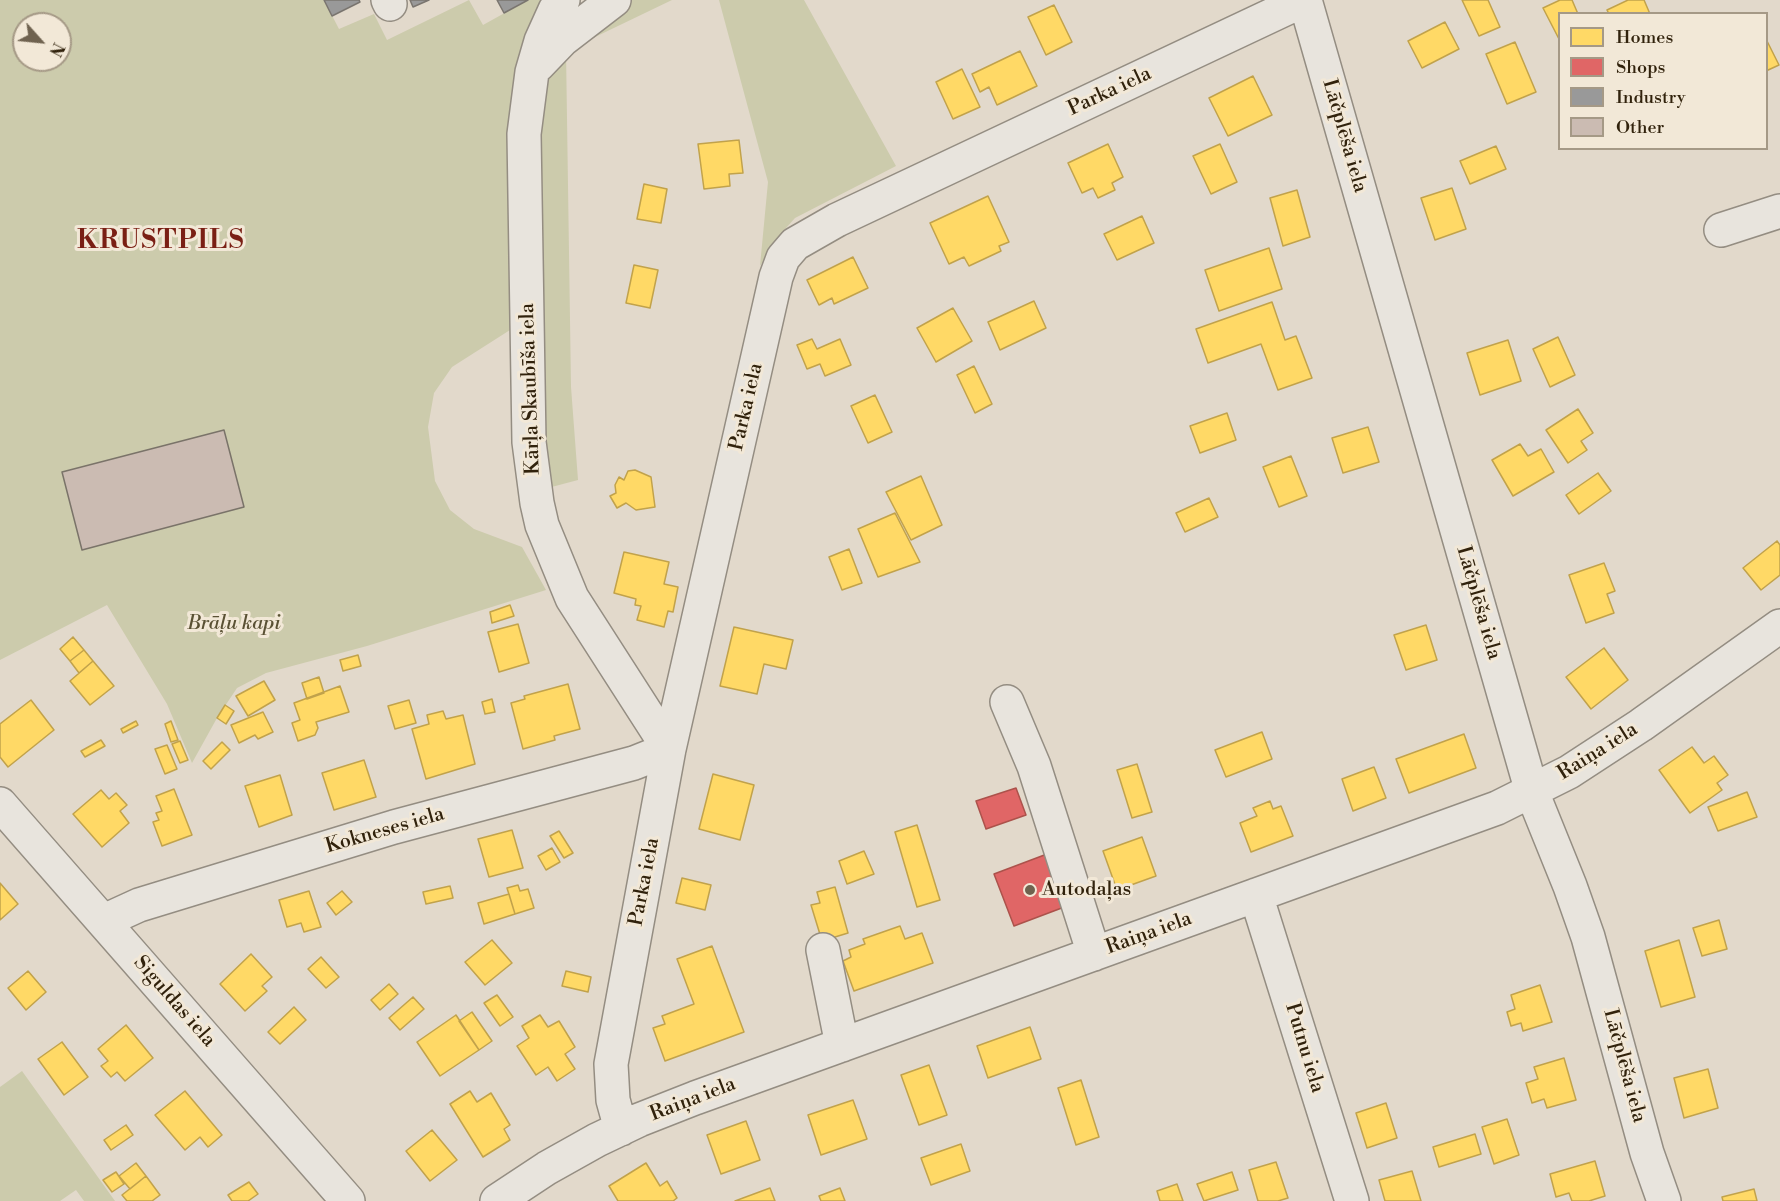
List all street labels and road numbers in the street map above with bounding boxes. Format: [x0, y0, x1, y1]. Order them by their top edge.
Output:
street label: Parka iela [1064, 62, 1156, 122]
street label: Lāčplēša iela [1316, 77, 1372, 195]
street label: Kārļa Skaubīša iela [516, 303, 546, 475]
street label: Parka iela [725, 361, 769, 453]
street label: Lāčplēša iela [1450, 544, 1506, 662]
street label: Raiņa iela [1554, 718, 1642, 786]
street label: Kokneses iela [323, 803, 447, 859]
street label: Parka iela [625, 836, 665, 928]
street label: Raiņa iela [1103, 907, 1195, 961]
street label: Siguldas iela [128, 952, 220, 1052]
street label: Putnu iela [1279, 1000, 1329, 1096]
street label: Lāčplēša iela [1597, 1006, 1651, 1126]
street label: Raiņa iela [647, 1073, 739, 1127]

